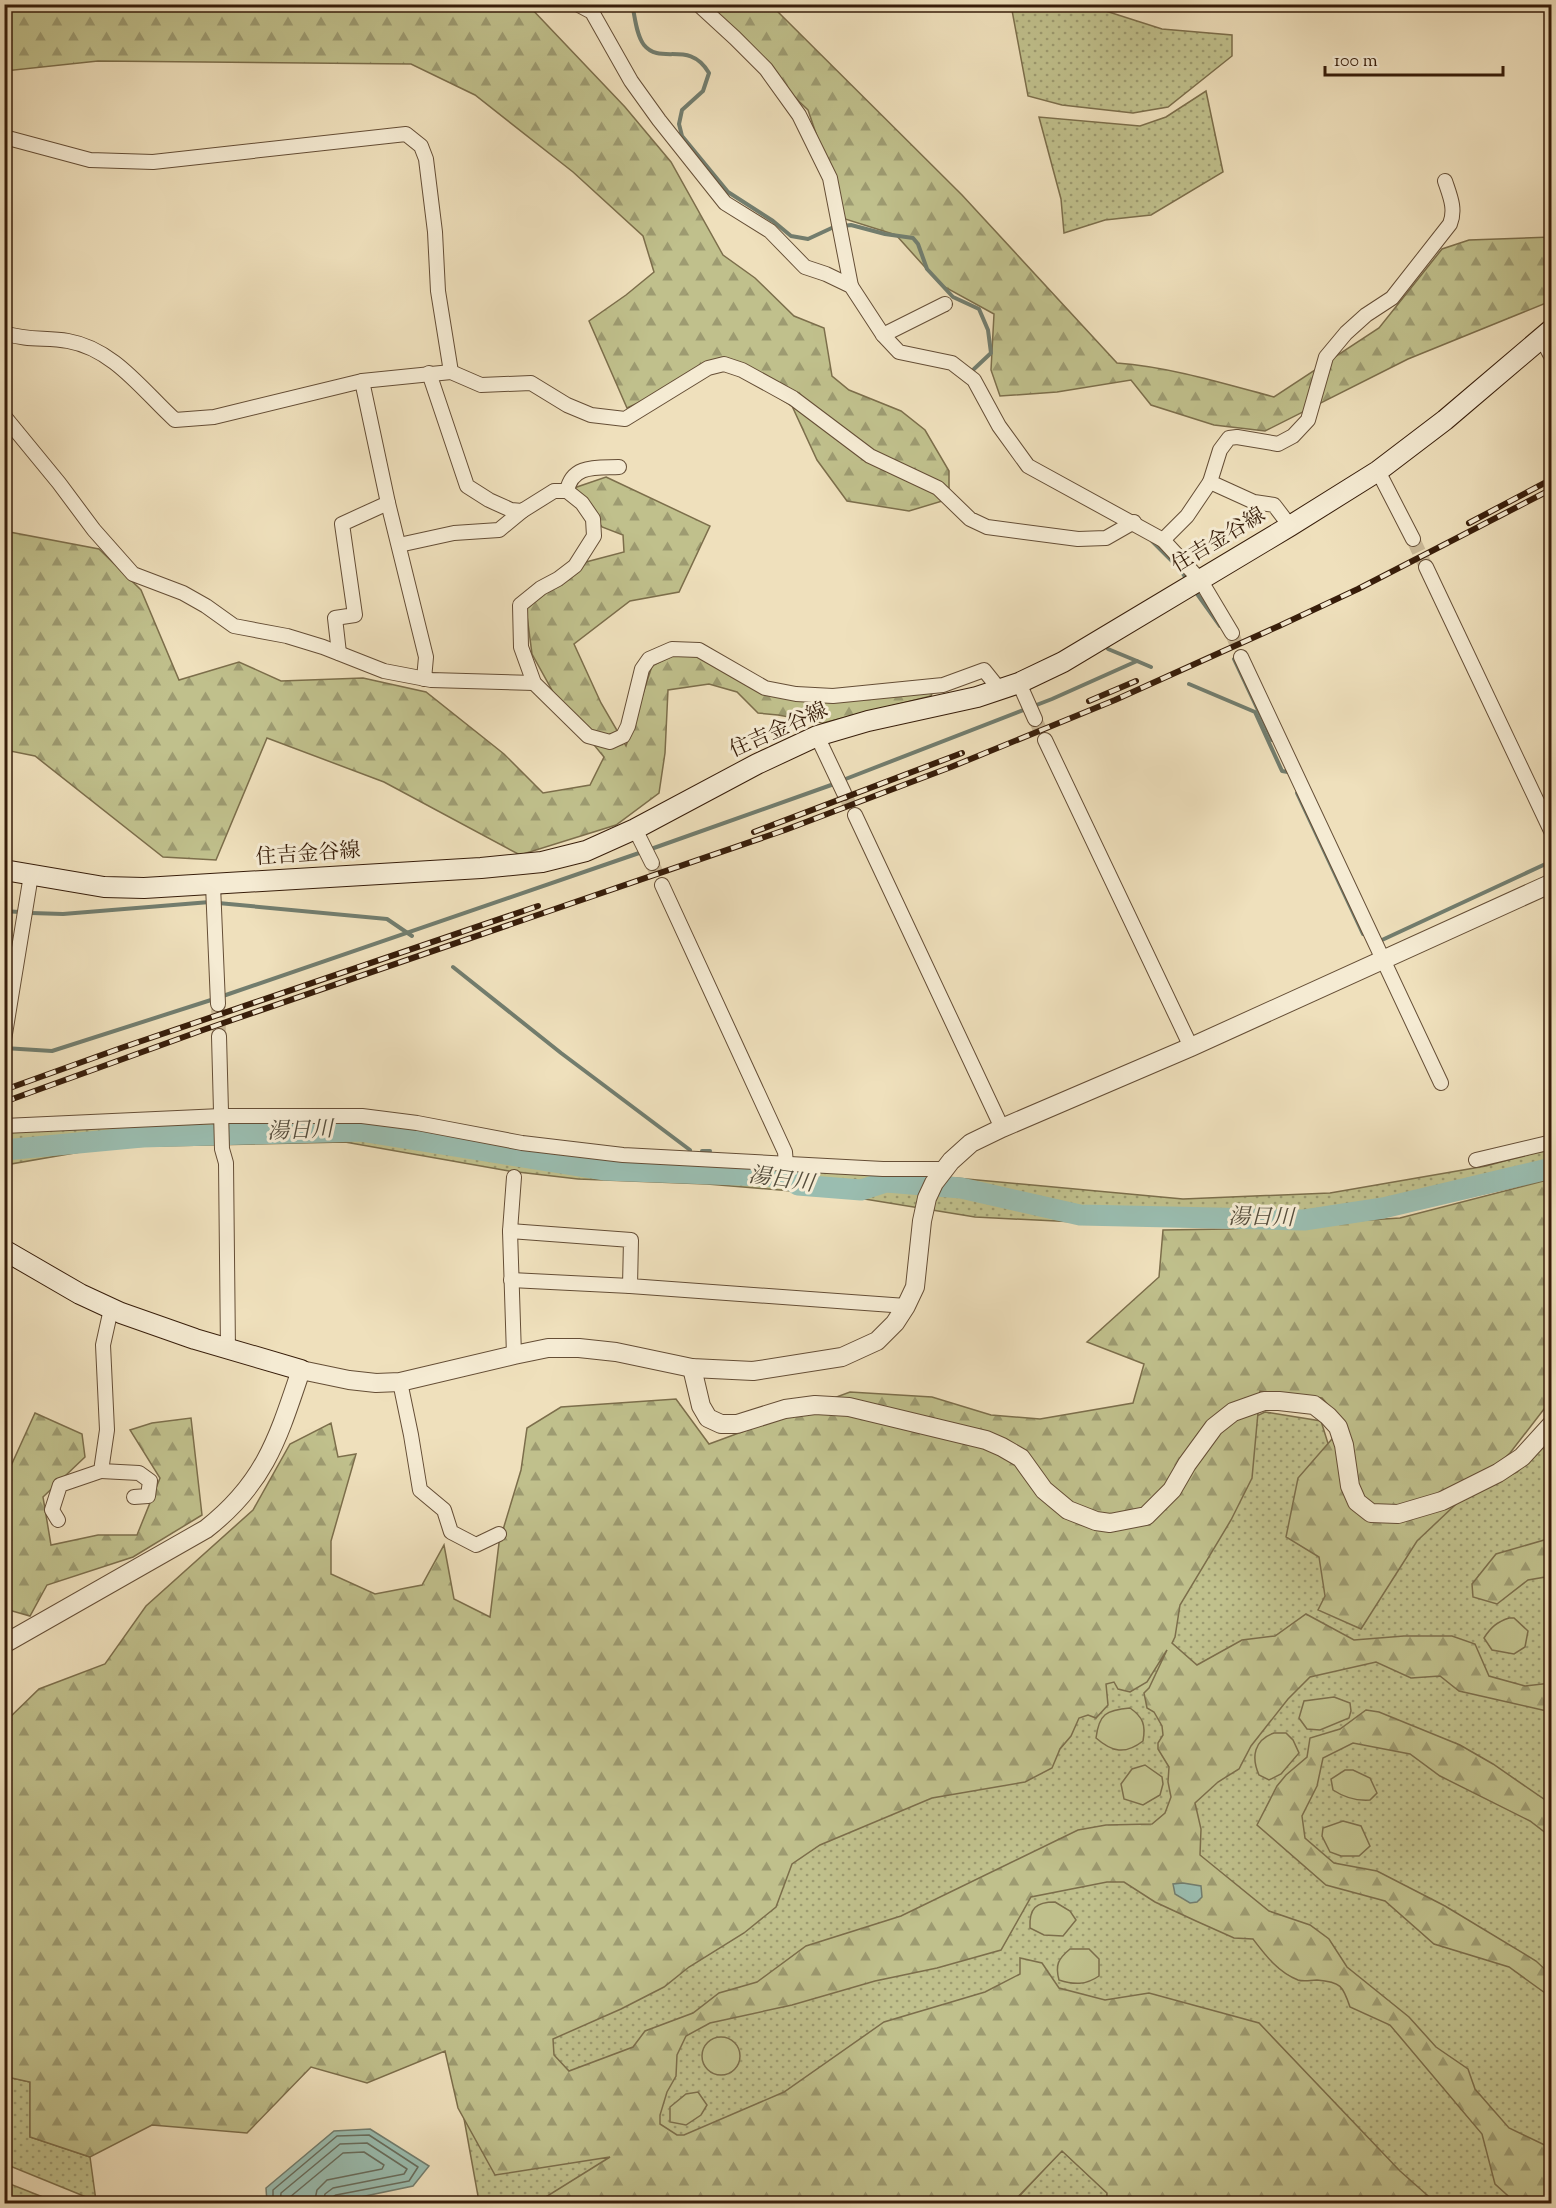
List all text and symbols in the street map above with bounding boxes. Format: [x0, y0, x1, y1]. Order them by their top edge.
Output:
scale bar [1325, 39, 1504, 77]
text: 100 m [1334, 49, 1378, 75]
street label: 住吉金谷線 [1166, 501, 1272, 581]
street label: 住吉金谷線 [725, 696, 833, 766]
street label: 住吉金谷線 [255, 836, 361, 874]
water label: 湯日川 [266, 1115, 336, 1149]
water label: 湯日川 [746, 1161, 818, 1202]
water label: 湯日川 [1228, 1202, 1296, 1236]

